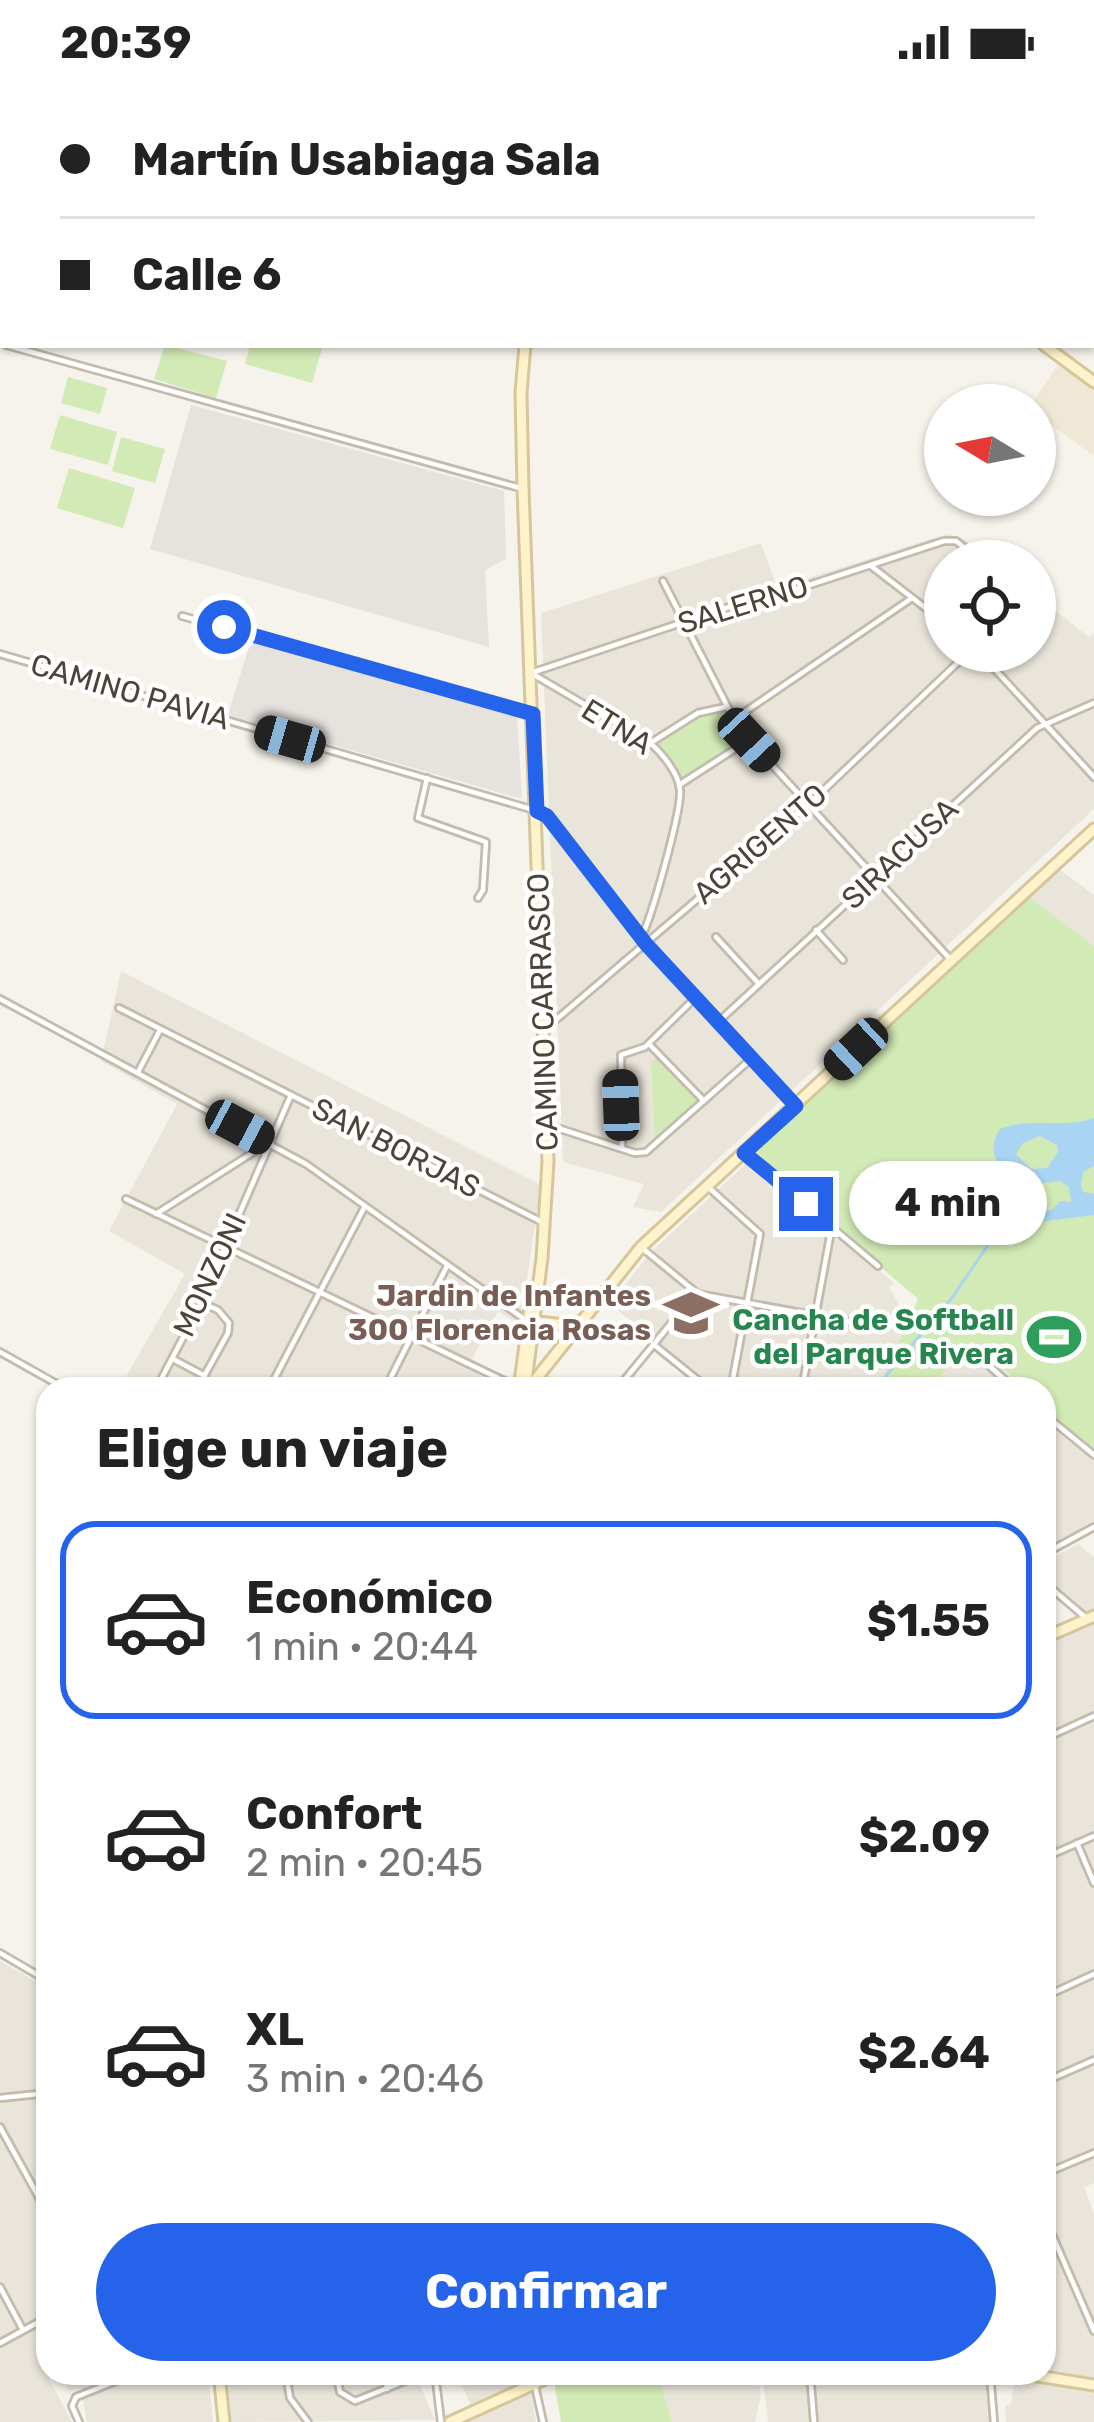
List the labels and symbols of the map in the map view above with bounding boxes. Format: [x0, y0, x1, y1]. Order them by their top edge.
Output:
north arrow [924, 384, 1056, 516]
street label: SALERNO [674, 568, 812, 642]
route start [197, 600, 251, 654]
street label: CAMINO PAVIA [26, 646, 234, 738]
street label: ETNA [575, 691, 659, 763]
car [711, 701, 787, 779]
car [250, 712, 330, 766]
street label: AGRIGENTO [686, 776, 834, 912]
street label: SIRACUSA [834, 791, 966, 917]
street label: CAMINO CARRASCO [520, 872, 566, 1152]
car [817, 1011, 895, 1087]
car [602, 1068, 640, 1142]
street label: SAN BORJAS [306, 1090, 486, 1206]
car [200, 1094, 280, 1160]
callout: 4 min [848, 1162, 1046, 1246]
route end [779, 1177, 833, 1231]
street label: MONZONI [166, 1208, 254, 1342]
place label: Jardin de Infantes 300 Florencia Rosas [348, 1278, 651, 1348]
school or university icon: Jardin de Infantes 300 Florencia Rosas [662, 1284, 720, 1342]
place label: Cancha de Softball del Parque Rivera [732, 1302, 1014, 1372]
sports icon: Cancha de Softball del Parque Rivera [1025, 1308, 1083, 1366]

